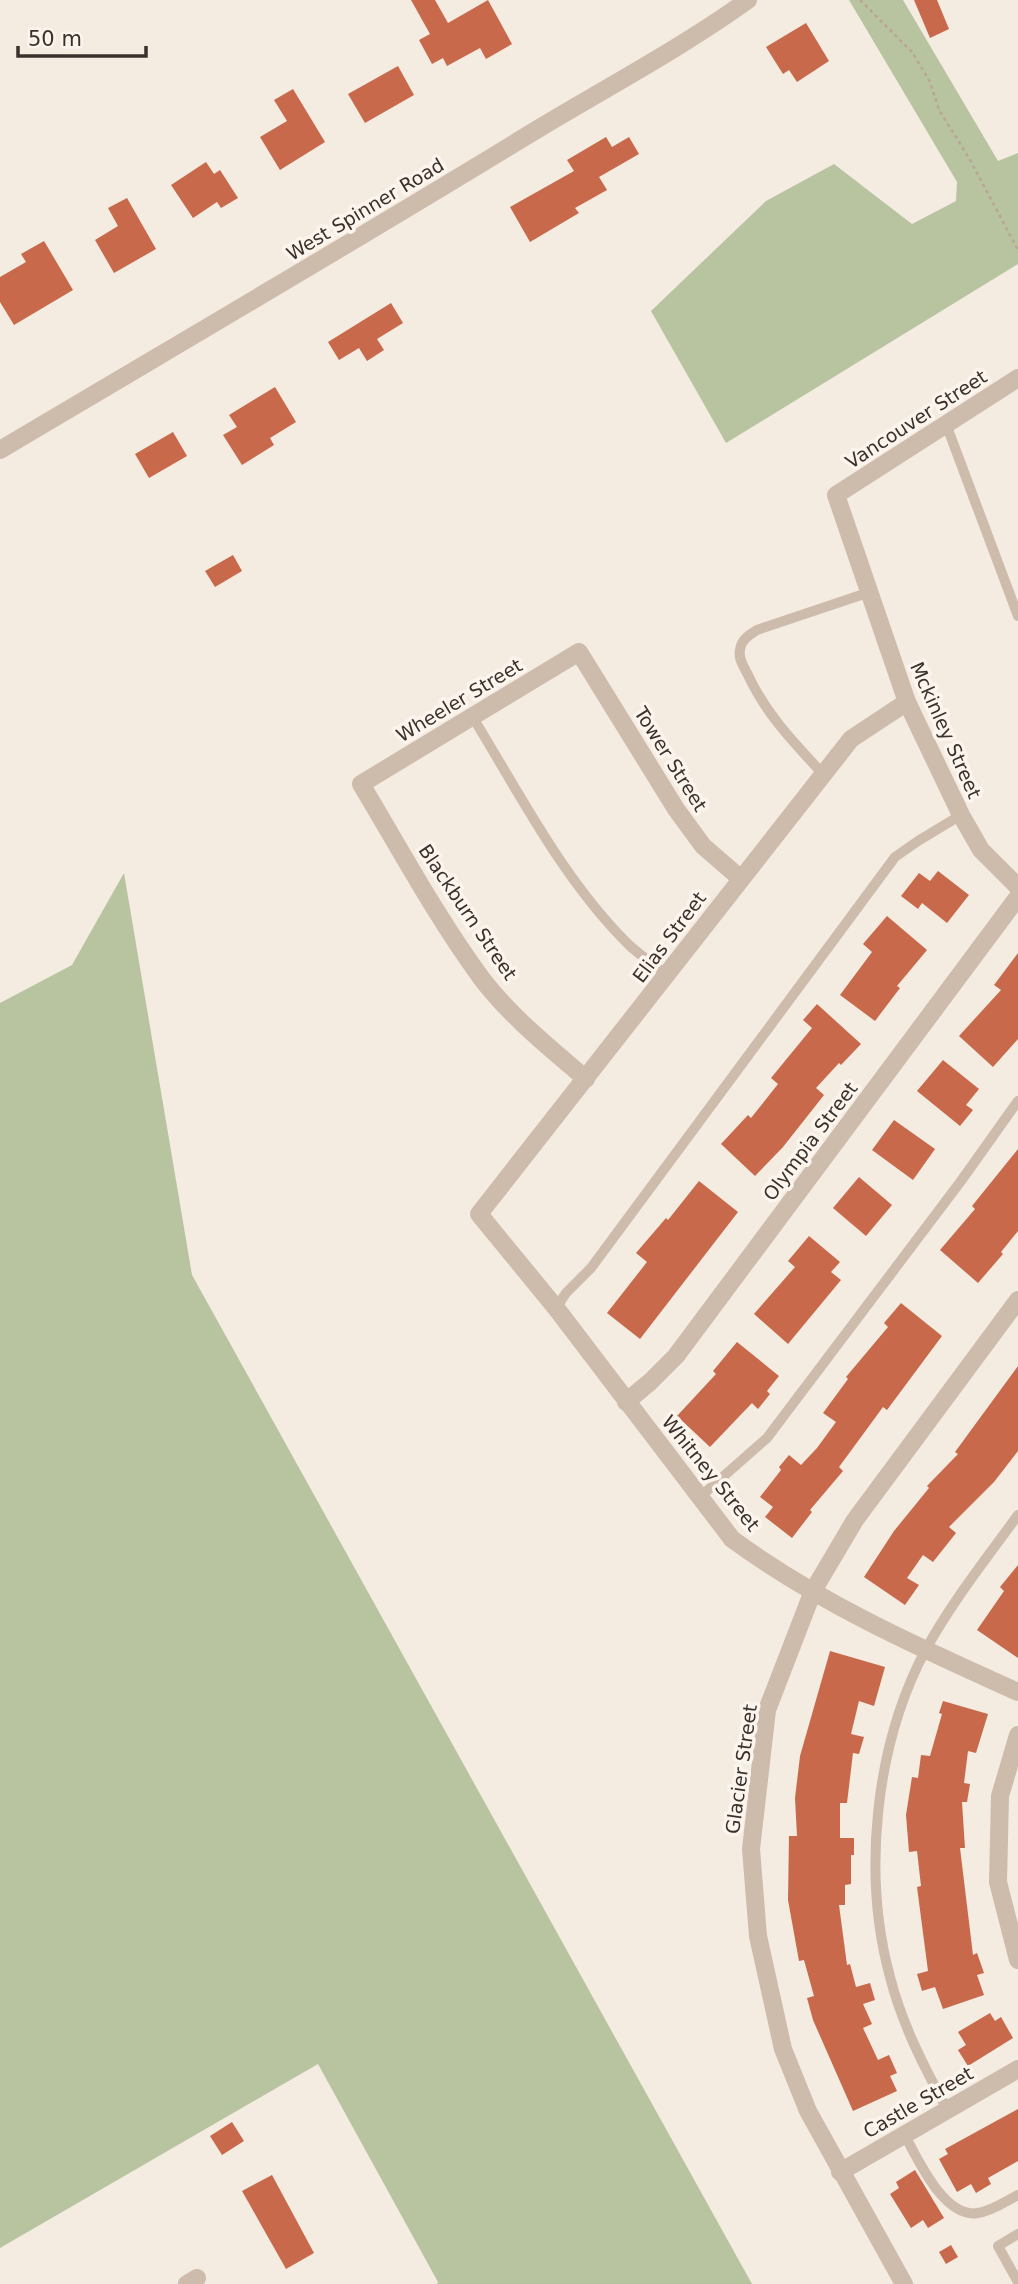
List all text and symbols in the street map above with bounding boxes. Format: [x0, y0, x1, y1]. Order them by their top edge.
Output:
scale bar [18, 14, 145, 58]
text: 50 m [28, 27, 82, 51]
street label: West Spinner Road [282, 153, 448, 265]
street label: Vancouver Street [841, 365, 991, 473]
street label: Wheeler Street [392, 654, 526, 746]
street label: Mckinley Street [906, 658, 986, 802]
street label: Tower Street [630, 702, 712, 815]
street label: Blackburn Street [414, 840, 522, 984]
street label: Elias Street [628, 887, 710, 987]
street label: Olympia Street [758, 1077, 862, 1205]
street label: Whitney Street [658, 1411, 764, 1535]
street label: Glacier Street [721, 1703, 761, 1835]
street label: Castle Street [859, 2062, 977, 2142]

